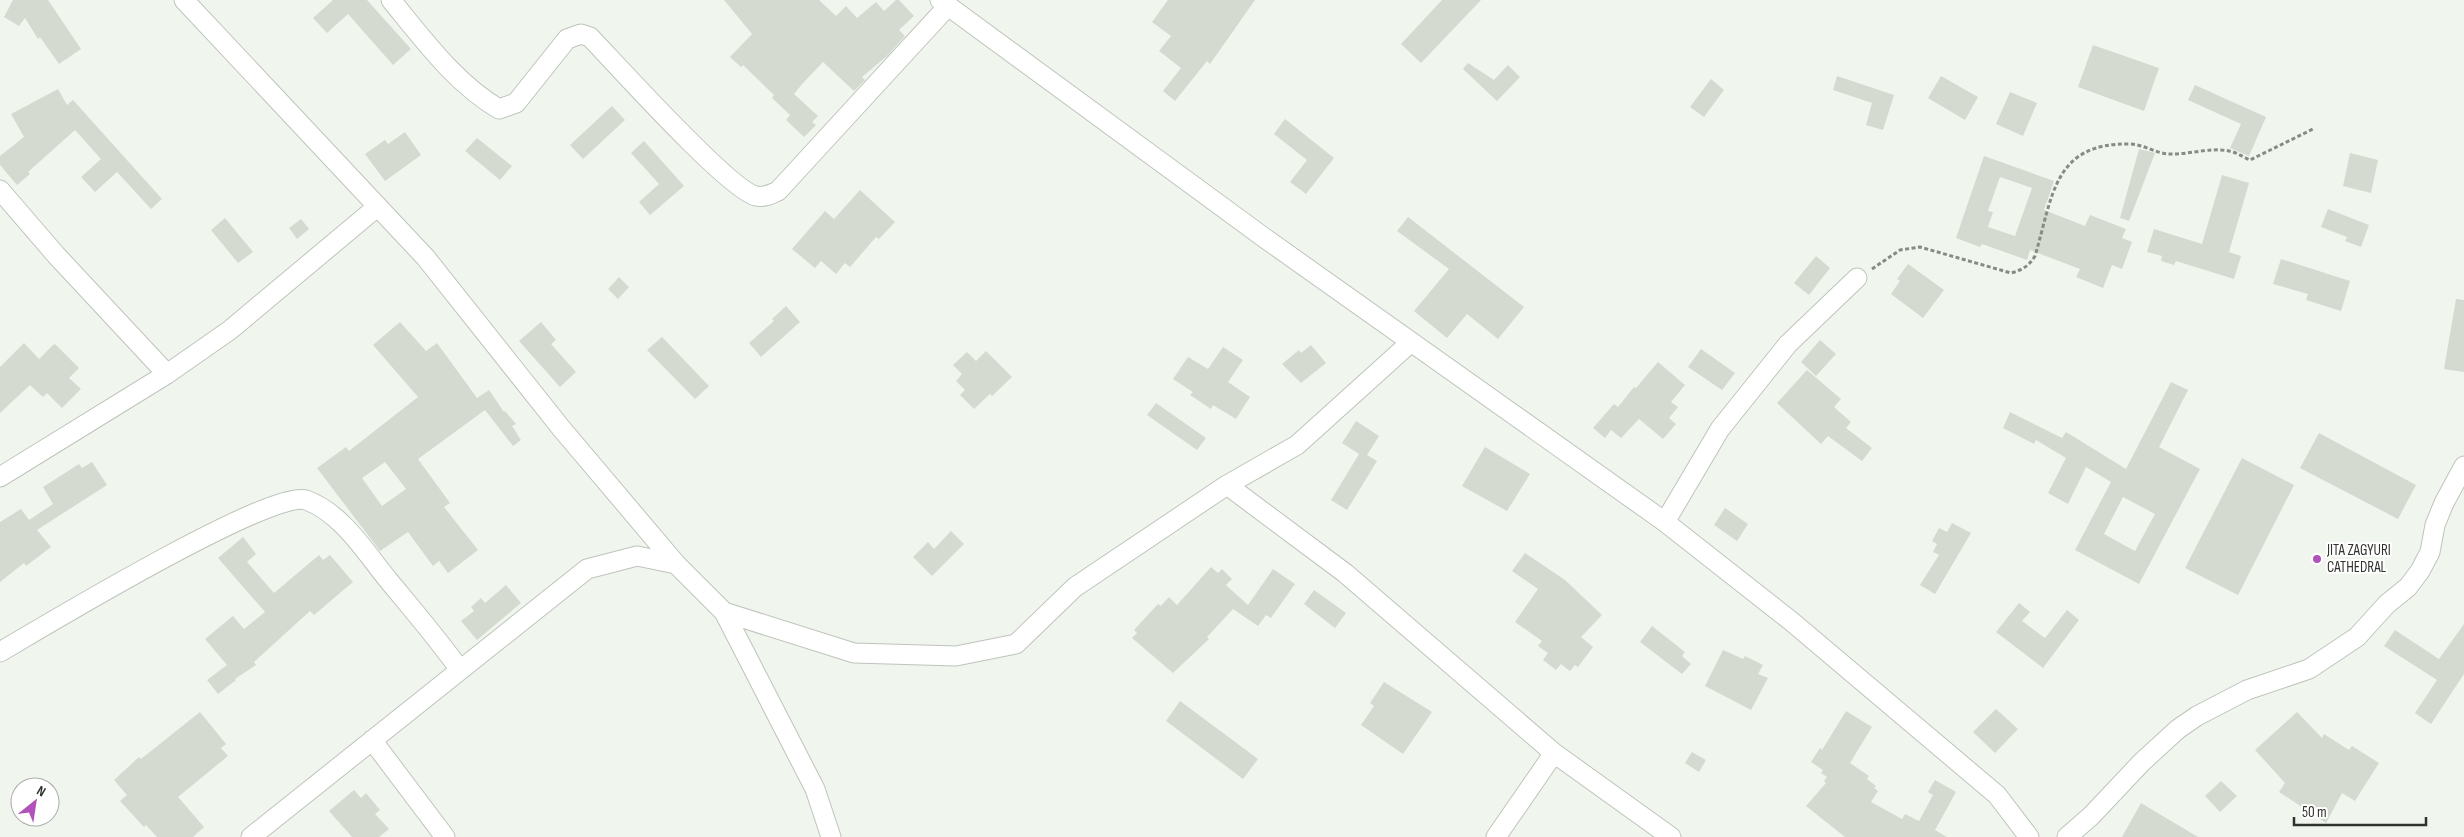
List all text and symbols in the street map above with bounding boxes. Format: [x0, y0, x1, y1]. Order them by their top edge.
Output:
place label: JITA ZAGYURI CATHEDRAL [2326, 541, 2391, 577]
marker: JITA ZAGYURI CATHEDRAL [2311, 553, 2323, 565]
north arrow [10, 777, 60, 827]
text: N [34, 782, 49, 800]
scale bar [2294, 794, 2426, 826]
text: 50 m [2302, 803, 2327, 822]

